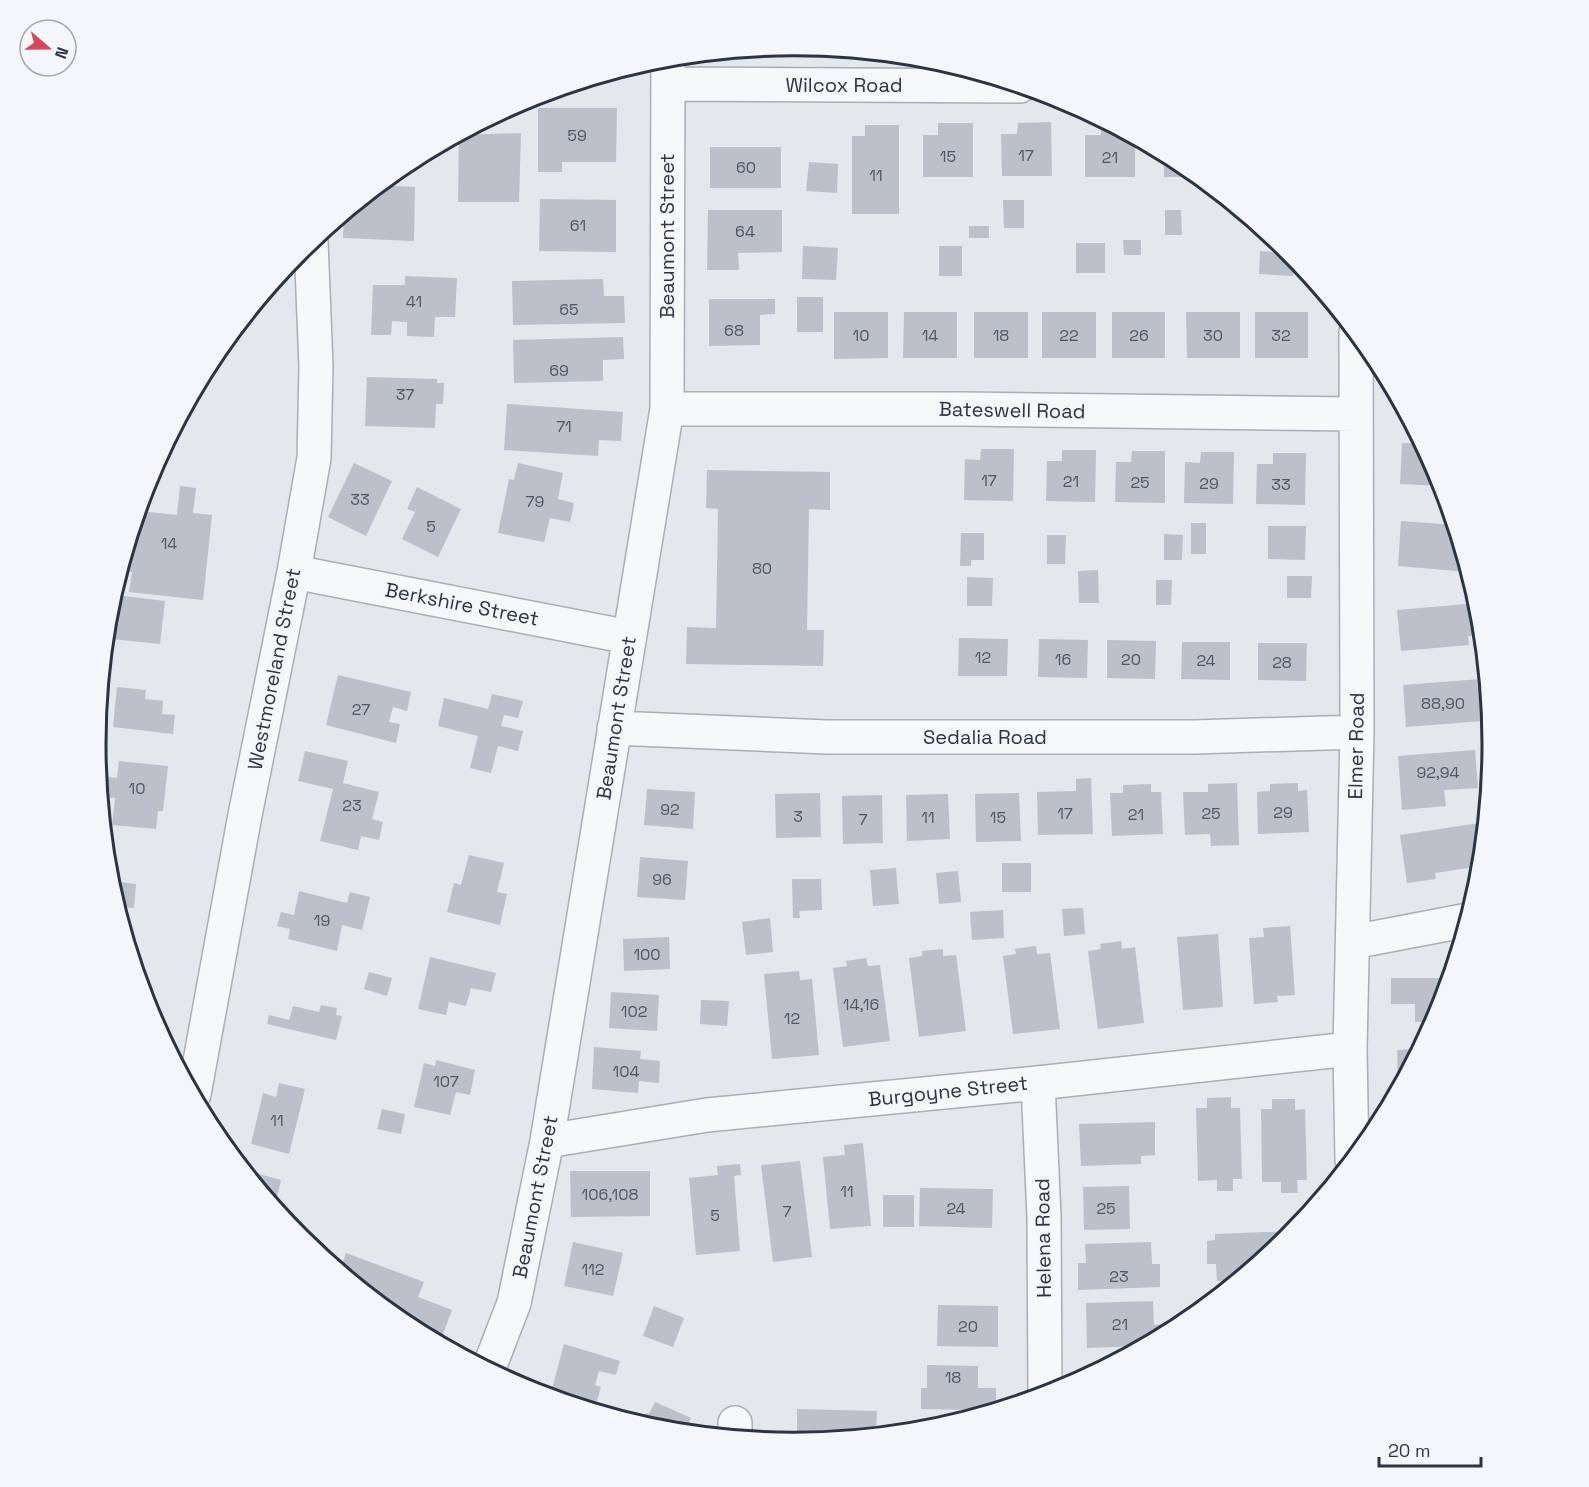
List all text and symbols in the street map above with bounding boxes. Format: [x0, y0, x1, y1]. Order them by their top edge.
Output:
north arrow [18, 18, 78, 78]
text: N [50, 44, 73, 62]
street label: Wilcox Road [785, 72, 903, 98]
house number: 59 [567, 125, 587, 146]
house number: 17 [1018, 145, 1034, 166]
house number: 15 [940, 146, 956, 167]
house number: 21 [1102, 147, 1118, 168]
street label: Beaumont Street [654, 153, 680, 319]
house number: 60 [736, 157, 756, 178]
house number: 11 [869, 165, 883, 186]
house number: 61 [570, 215, 586, 236]
house number: 64 [735, 221, 755, 242]
house number: 41 [406, 291, 422, 312]
house number: 65 [559, 299, 579, 320]
house number: 68 [724, 320, 744, 341]
house number: 10 [853, 325, 869, 346]
house number: 14 [922, 325, 938, 346]
house number: 18 [993, 325, 1009, 346]
house number: 22 [1059, 325, 1079, 346]
house number: 26 [1129, 325, 1149, 346]
house number: 30 [1203, 325, 1223, 346]
house number: 32 [1271, 325, 1291, 346]
house number: 69 [549, 360, 569, 381]
house number: 37 [396, 384, 414, 405]
street label: Bateswell Road [938, 396, 1086, 424]
house number: 71 [556, 416, 572, 437]
house number: 17 [981, 470, 997, 491]
house number: 21 [1063, 471, 1079, 492]
house number: 25 [1130, 472, 1150, 493]
house number: 29 [1199, 473, 1219, 494]
house number: 33 [1271, 474, 1291, 495]
house number: 33 [350, 489, 370, 510]
house number: 79 [526, 491, 544, 512]
house number: 5 [426, 516, 436, 537]
house number: 14 [161, 533, 177, 554]
house number: 80 [752, 558, 772, 579]
street label: Westmoreland Street [242, 566, 306, 772]
street label: Berkshire Street [383, 576, 541, 632]
street label: Beaumont Street [590, 634, 642, 802]
house number: 12 [975, 647, 991, 668]
house number: 16 [1055, 649, 1071, 670]
house number: 20 [1121, 649, 1141, 670]
house number: 24 [1196, 650, 1216, 671]
house number: 28 [1272, 652, 1292, 673]
street label: Elmer Road [1342, 692, 1370, 800]
house number: 88,90 [1421, 693, 1465, 714]
house number: 27 [352, 699, 370, 720]
street label: Sedalia Road [923, 724, 1047, 750]
house number: 92,94 [1416, 762, 1460, 783]
house number: 10 [129, 778, 145, 799]
house number: 23 [342, 795, 362, 816]
house number: 92 [660, 799, 680, 820]
house number: 29 [1273, 802, 1293, 823]
house number: 17 [1057, 803, 1073, 824]
house number: 25 [1201, 803, 1221, 824]
house number: 21 [1128, 804, 1144, 825]
house number: 3 [793, 806, 803, 827]
house number: 11 [921, 807, 935, 828]
house number: 15 [990, 807, 1006, 828]
house number: 7 [858, 809, 868, 830]
house number: 96 [652, 869, 672, 890]
house number: 19 [314, 910, 330, 931]
house number: 100 [633, 944, 661, 965]
house number: 14,16 [843, 994, 879, 1015]
house number: 102 [621, 1001, 647, 1022]
house number: 12 [784, 1008, 800, 1029]
house number: 104 [613, 1061, 639, 1082]
street label: Burgoyne Street [867, 1070, 1029, 1112]
house number: 107 [433, 1071, 459, 1092]
house number: 11 [270, 1110, 284, 1131]
street label: Beaumont Street [506, 1113, 564, 1281]
street label: Helena Road [1029, 1178, 1057, 1298]
house number: 11 [840, 1181, 854, 1202]
house number: 106,108 [581, 1184, 639, 1205]
house number: 24 [946, 1198, 966, 1219]
house number: 25 [1096, 1198, 1116, 1219]
house number: 7 [782, 1201, 792, 1222]
house number: 5 [710, 1205, 720, 1226]
house number: 112 [581, 1259, 605, 1280]
house number: 23 [1109, 1266, 1129, 1287]
house number: 21 [1112, 1314, 1128, 1335]
house number: 20 [958, 1316, 978, 1337]
house number: 18 [945, 1367, 961, 1388]
scale bar [1379, 1430, 1481, 1468]
text: 20 m [1388, 1439, 1431, 1462]

